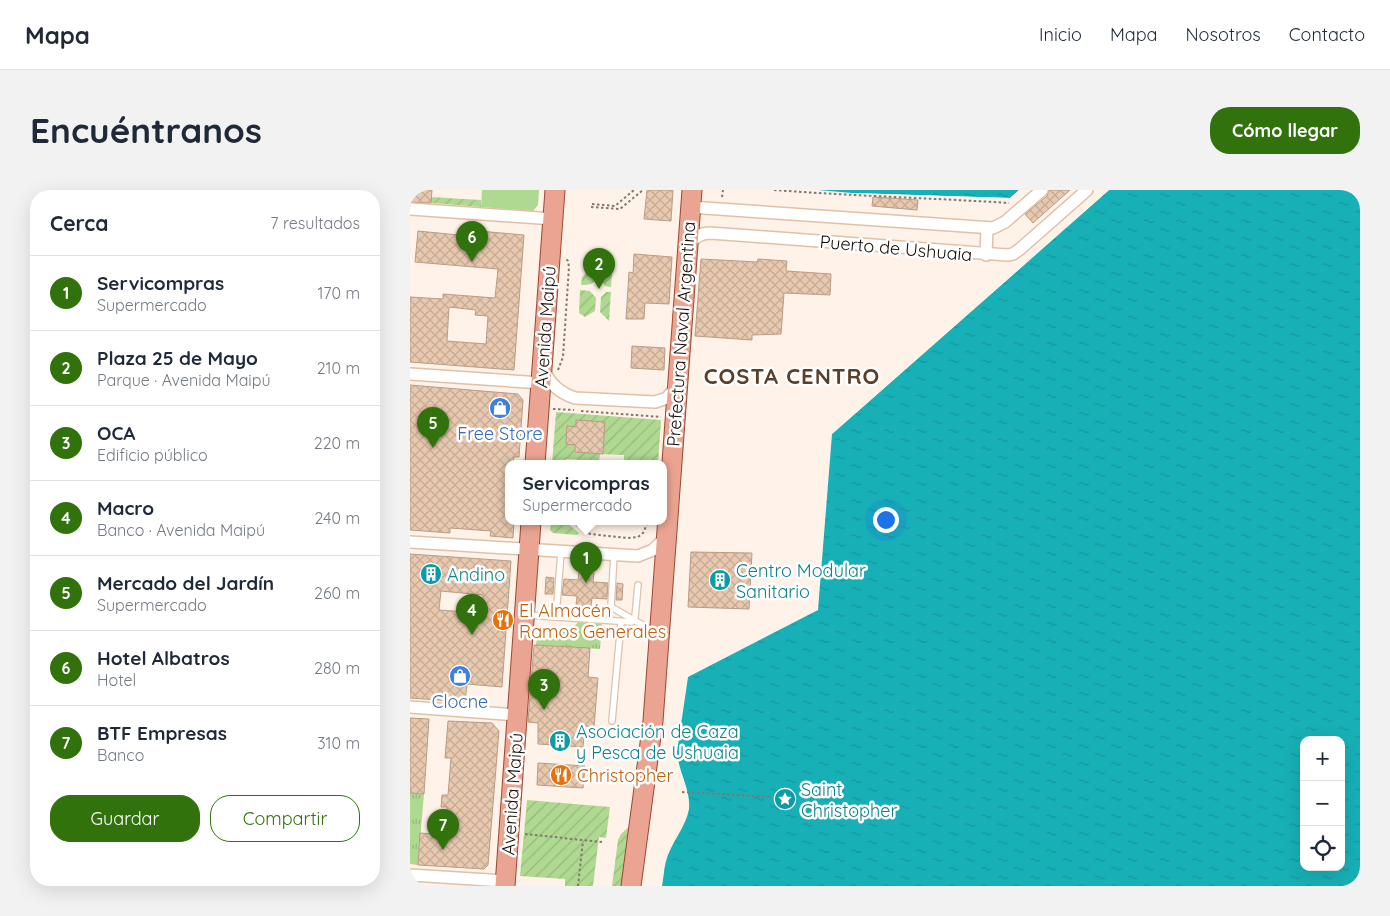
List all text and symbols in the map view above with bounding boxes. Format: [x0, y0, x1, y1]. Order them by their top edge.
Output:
text: Mapa [25, 20, 90, 50]
text: Inicio [1039, 23, 1082, 46]
text: Mapa [1110, 23, 1158, 46]
text: Nosotros [1186, 23, 1261, 46]
text: Contacto [1289, 23, 1365, 46]
button: Cómo llegar [1210, 107, 1360, 154]
text: Encuéntranos [30, 108, 262, 152]
text: Cerca [50, 210, 108, 236]
text: 7 resultados [270, 213, 360, 233]
pin: 6 [456, 221, 488, 262]
street label: Prefectura Naval Argentina [662, 221, 700, 447]
street label: Puerto de Ushuaia [819, 230, 973, 266]
pin: 2 [583, 248, 615, 289]
street label: Avenida Maipú [529, 265, 561, 389]
text: Servicompras [97, 271, 224, 295]
text: 1 [63, 283, 69, 303]
text: 170 m [317, 283, 360, 303]
text: Supermercado [97, 295, 207, 315]
text: Plaza 25 de Mayo [97, 346, 258, 370]
text: 2 [61, 358, 71, 378]
text: 210 m [317, 358, 360, 378]
district label: COSTA CENTRO [704, 362, 880, 390]
text: Parque · Avenida Maipú [97, 370, 271, 390]
shop icon: Free Store [488, 396, 512, 420]
pin: 5 [417, 407, 449, 448]
text: OCA [97, 421, 135, 445]
place label: Free Store [457, 422, 543, 445]
text: 3 [62, 433, 70, 453]
text: 220 m [314, 433, 360, 453]
text: Edificio público [97, 445, 208, 465]
popup [505, 460, 667, 525]
text: Servicompras [522, 471, 650, 495]
text: Supermercado [522, 495, 632, 515]
text: Macro [97, 496, 154, 520]
your location [873, 507, 899, 533]
text: 4 [61, 508, 71, 528]
text: 240 m [314, 508, 360, 528]
text: Banco · Avenida Maipú [97, 520, 265, 540]
pin: 1 [570, 542, 602, 583]
place label: Centro Modular Sanitario [736, 559, 866, 603]
building icon: Andino [419, 562, 443, 586]
place label: Andino [447, 563, 505, 586]
building icon: Centro Modular Sanitario [708, 568, 732, 592]
text: Mercado del Jardín [97, 571, 274, 595]
text: 5 [61, 583, 71, 603]
text: 260 m [314, 583, 360, 603]
pin: 4 [456, 594, 488, 635]
text: Supermercado [97, 595, 207, 615]
place label: El Almacén Ramos Generales [519, 599, 666, 643]
restaurant icon: El Almacén Ramos Generales [491, 608, 515, 632]
text: Hotel Albatros [97, 646, 230, 670]
text: 6 [62, 658, 70, 678]
text: 280 m [314, 658, 360, 678]
shop icon: Clocne [448, 664, 472, 688]
pin: 3 [528, 669, 560, 710]
text: Hotel [97, 670, 136, 690]
place label: Clocne [432, 690, 488, 713]
place label: Asociación de Caza y Pesca de Ushuaia [576, 720, 739, 764]
text: BTF Empresas [97, 721, 227, 745]
building icon: Asociación de Caza y Pesca de Ushuaia [548, 729, 572, 753]
street label: Avenida Maipú [496, 732, 528, 856]
text: 7 [62, 733, 70, 753]
text: 310 m [317, 733, 360, 753]
map controls [1300, 736, 1345, 871]
button: + [1300, 736, 1345, 781]
text: Banco [97, 745, 144, 765]
restaurant icon: Christopher [549, 763, 573, 787]
place label: Christopher [577, 764, 673, 787]
place label: Saint Christopher [801, 778, 897, 822]
button: − [1300, 781, 1345, 826]
place icon: Saint Christopher [773, 787, 797, 811]
button: Guardar [50, 795, 200, 842]
button: Compartir [210, 795, 360, 842]
pin: 7 [427, 809, 459, 850]
button: locate [1300, 826, 1345, 871]

